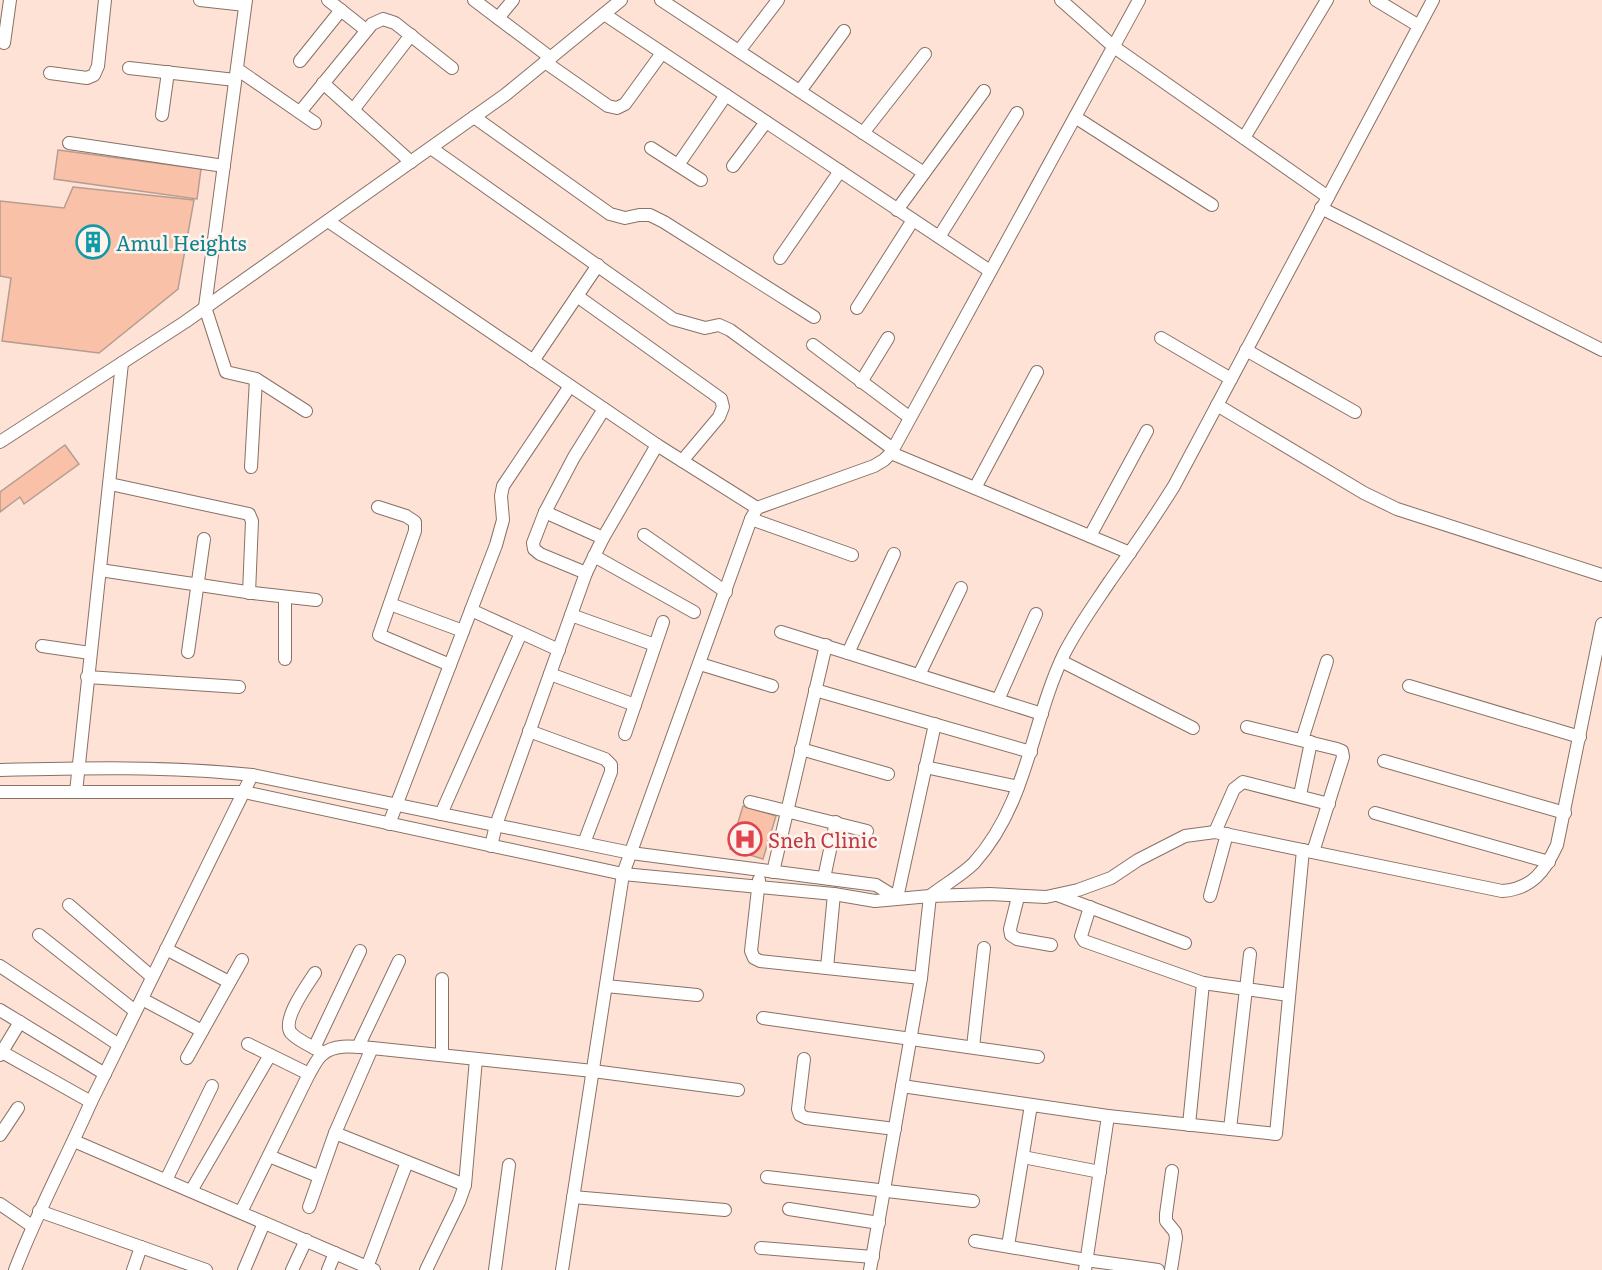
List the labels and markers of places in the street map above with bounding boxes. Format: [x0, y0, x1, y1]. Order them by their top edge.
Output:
building icon: Amul Heights [75, 224, 111, 260]
place label: Amul Heights [116, 227, 247, 257]
hospital icon: Sneh Clinic [727, 821, 763, 857]
place label: Sneh Clinic [768, 824, 877, 854]

